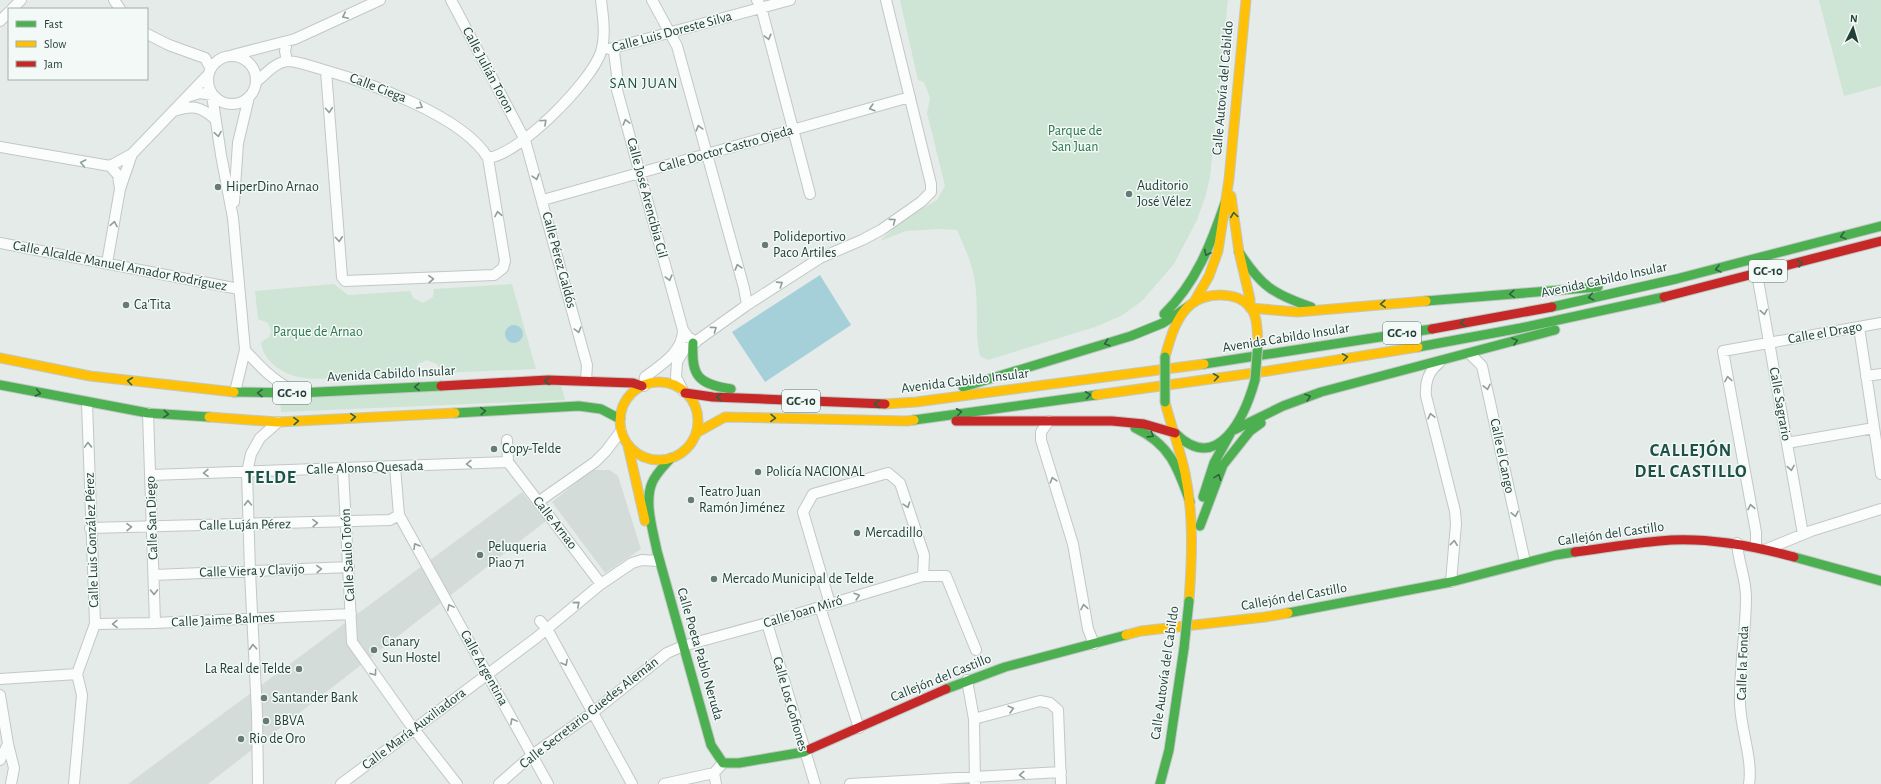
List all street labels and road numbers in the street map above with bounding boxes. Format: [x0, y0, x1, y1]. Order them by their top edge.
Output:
street label: Calle Luis Doreste Silva [610, 9, 734, 55]
street label: Calle Autovía del Cabildo [1210, 20, 1236, 156]
street label: Calle Julián Toron [460, 25, 516, 115]
street label: Calle Ciega [348, 71, 409, 105]
street label: Calle Doctor Castro Ojeda [657, 123, 795, 175]
street label: Calle José Arencibia Gil [624, 136, 670, 260]
street label: Calle Pérez Galdós [539, 210, 579, 310]
street label: Calle Alcalde Manuel Amador Rodríguez [12, 238, 228, 294]
street label: Avenida Cabildo Insular [1540, 260, 1669, 300]
road number: GC-10 [1749, 260, 1787, 282]
street label: Calle el Drago [1787, 320, 1863, 346]
street label: Avenida Cabildo Insular [1222, 321, 1351, 355]
road number: GC-10 [1383, 322, 1421, 344]
street label: Avenida Cabildo Insular [327, 364, 456, 384]
street label: Avenida Cabildo Insular [900, 366, 1030, 396]
street label: Calle Sagrario [1767, 366, 1793, 442]
road number: GC-10 [273, 382, 311, 404]
road number: GC-10 [782, 390, 820, 412]
street label: Calle el Cango [1487, 417, 1517, 495]
street label: Calle Alonso Quesada [306, 459, 424, 477]
street label: Calle Luis González Pérez [83, 472, 101, 608]
street label: Calle San Diego [144, 476, 160, 560]
street label: Calle Arnao [530, 494, 580, 552]
street label: Calle Saulo Torón [339, 508, 357, 602]
street label: Calle Luján Pérez [199, 517, 291, 533]
street label: Callejón del Castillo [1557, 520, 1665, 548]
street label: Calle Viera y Clavijo [199, 562, 305, 580]
street label: Callejón del Castillo [1240, 581, 1348, 613]
street label: Calle Poeta Pablo Neruda [674, 586, 726, 722]
street label: Calle Joan Miró [762, 593, 844, 631]
street label: Calle Autovía del Cabildo [1149, 605, 1181, 741]
street label: Calle Jaime Balmes [171, 610, 275, 630]
street label: Calle la Fonda [1735, 625, 1751, 701]
street label: Calle Argentina [458, 628, 511, 709]
street label: Callejón del Castillo [889, 651, 993, 705]
street label: Calle Secretario Guedes Alemán [517, 655, 661, 771]
street label: Calle Los Gofiones [770, 655, 810, 753]
street label: Calle María Auxiliadora [360, 685, 469, 772]

